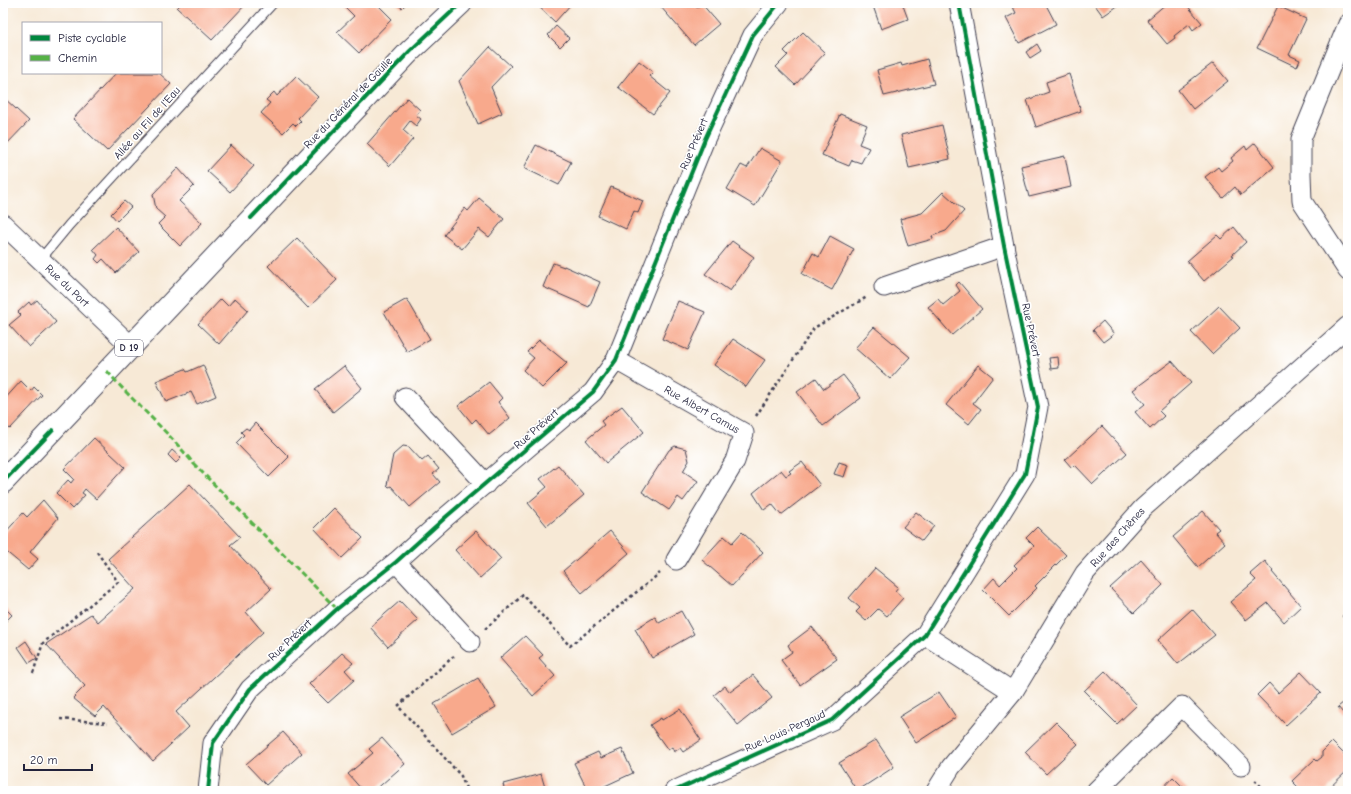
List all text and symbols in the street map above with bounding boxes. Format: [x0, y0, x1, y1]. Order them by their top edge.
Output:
legend [22, 22, 162, 74]
text: Piste cyclable [58, 31, 126, 45]
text: Chemin [58, 51, 97, 65]
street label: Rue du Général de Gaulle [301, 54, 395, 151]
street label: Allée au Fil de l'Eau [111, 84, 183, 162]
street label: Rue Prévert [677, 116, 711, 172]
street label: Rue du Port [43, 262, 93, 310]
street label: Rue Prévert [1019, 302, 1043, 359]
road number: D 19 [115, 340, 143, 356]
street label: Rue Albert Camus [662, 382, 742, 436]
street label: Rue Prévert [511, 406, 561, 452]
street label: Rue des Chênes [1087, 504, 1147, 569]
street label: Rue Prévert [266, 616, 315, 663]
street label: Rue Louis Pergaud [743, 707, 828, 755]
scale bar [24, 746, 92, 772]
text: 20 m [30, 753, 58, 767]

